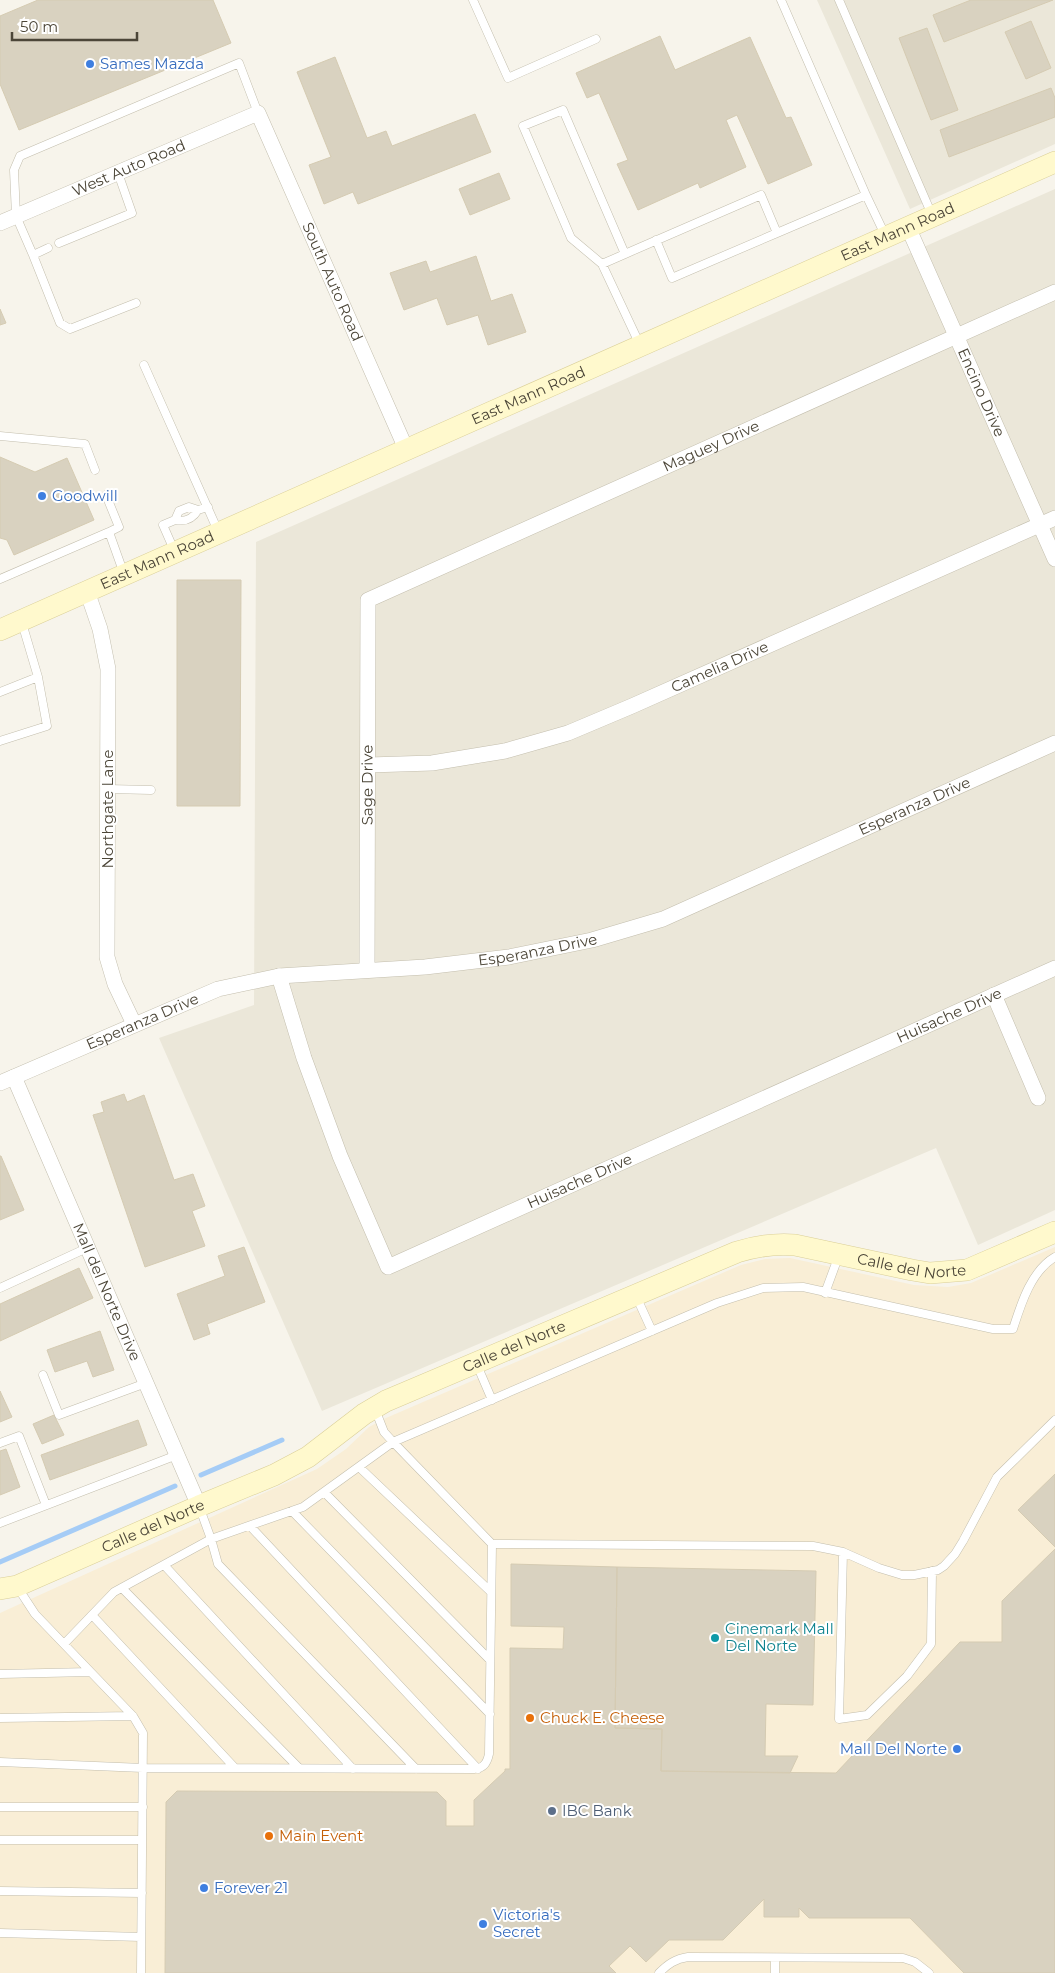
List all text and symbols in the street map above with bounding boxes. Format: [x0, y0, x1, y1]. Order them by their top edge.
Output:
scale bar [12, 10, 138, 42]
text: 50 m [20, 17, 58, 36]
place label: Sames Mazda [100, 54, 204, 73]
marker: Sames Mazda [84, 58, 96, 70]
street label: West Auto Road [69, 135, 188, 200]
street label: East Mann Road [837, 198, 957, 265]
street label: South Auto Road [298, 219, 367, 344]
street label: Encino Drive [954, 345, 1010, 440]
street label: East Mann Road [468, 362, 588, 429]
street label: Maguey Drive [660, 416, 762, 476]
place label: Goodwill [52, 486, 118, 505]
marker: Goodwill [36, 490, 48, 502]
street label: East Mann Road [97, 526, 217, 593]
street label: Camelia Drive [668, 637, 771, 696]
street label: Sage Drive [357, 745, 377, 825]
street label: Northgate Lane [98, 750, 117, 868]
street label: Esperanza Drive [855, 772, 973, 839]
street label: Esperanza Drive [477, 929, 599, 970]
street label: Huisache Drive [893, 983, 1005, 1047]
street label: Esperanza Drive [83, 989, 201, 1054]
street label: Huisache Drive [524, 1149, 635, 1213]
street label: Mall del Norte Drive [69, 1220, 145, 1364]
street label: Calle del Norte [856, 1249, 967, 1283]
street label: Calle del Norte [459, 1316, 568, 1376]
street label: Calle del Norte [99, 1495, 207, 1557]
place label: Cinemark Mall Del Norte [725, 1619, 834, 1655]
marker: Cinemark Mall Del Norte [709, 1632, 721, 1644]
place label: Chuck E. Cheese [540, 1708, 665, 1727]
marker: Chuck E. Cheese [524, 1712, 536, 1724]
place label: Mall Del Norte [840, 1739, 947, 1758]
marker: Mall Del Norte [951, 1743, 963, 1755]
place label: IBC Bank [562, 1801, 632, 1820]
marker: IBC Bank [546, 1805, 558, 1817]
place label: Main Event [279, 1826, 363, 1845]
marker: Main Event [263, 1830, 275, 1842]
place label: Forever 21 [214, 1878, 288, 1897]
marker: Forever 21 [198, 1882, 210, 1894]
place label: Victoria's Secret [493, 1905, 560, 1941]
marker: Victoria's Secret [477, 1918, 489, 1930]

